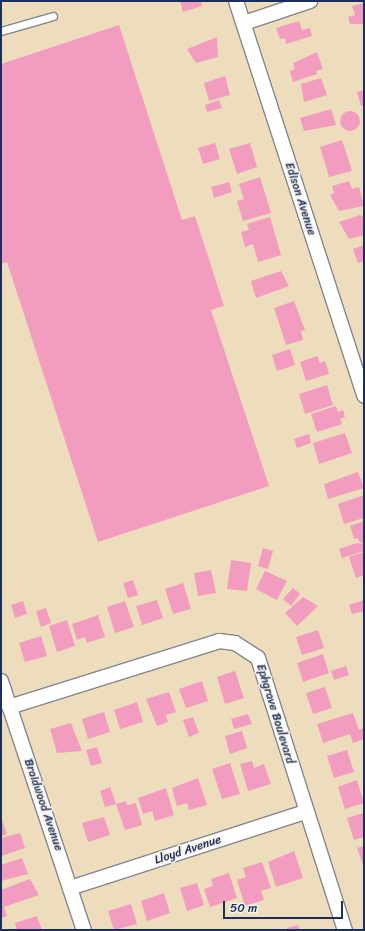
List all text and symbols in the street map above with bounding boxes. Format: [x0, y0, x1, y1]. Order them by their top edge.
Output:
street label: Edison Avenue [281, 161, 319, 237]
street label: Ephgrave Boulevard [253, 662, 297, 766]
street label: Braidwood Avenue [21, 757, 65, 853]
street label: Lloyd Avenue [153, 832, 223, 868]
scale bar [225, 893, 345, 919]
text: 50 m [230, 897, 257, 919]

